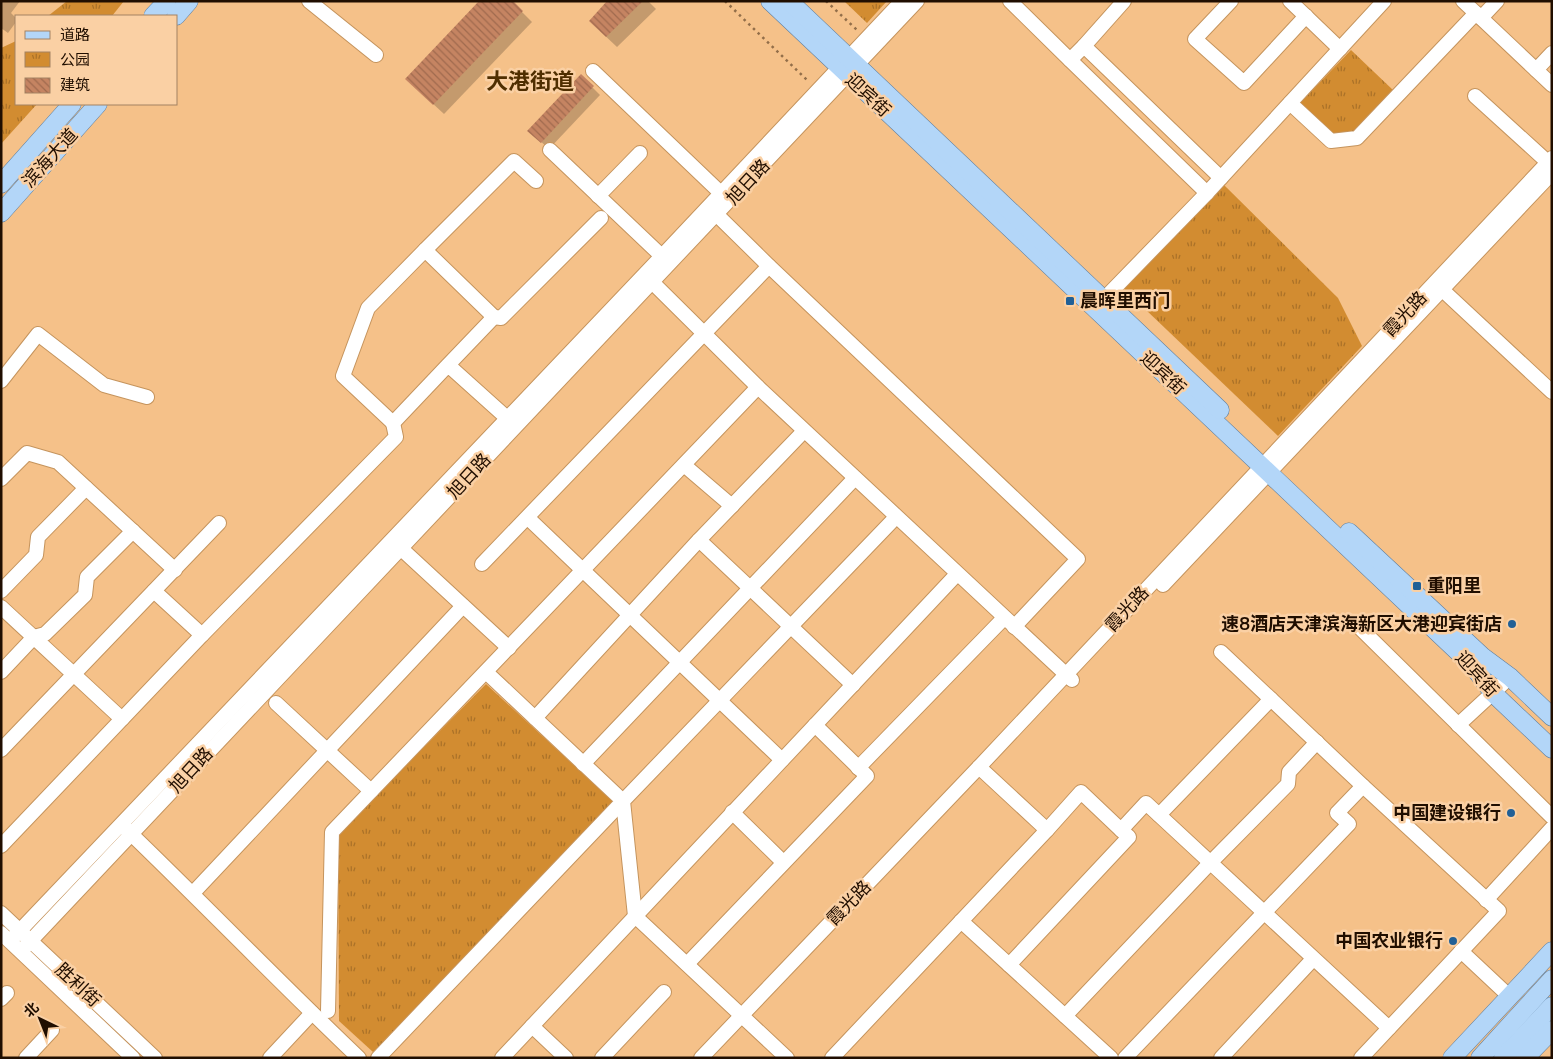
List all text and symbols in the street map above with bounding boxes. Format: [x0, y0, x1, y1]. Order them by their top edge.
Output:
legend [15, 15, 178, 105]
text: 道路 [60, 25, 90, 45]
text: 公园 [60, 50, 90, 70]
district label: 大港街道 [486, 67, 574, 97]
street label: 迎宾街 [840, 68, 896, 122]
text: 建筑 [60, 75, 90, 95]
street label: 滨海大道 [17, 123, 83, 193]
street label: 旭日路 [721, 154, 775, 210]
street label: 霞光路 [1378, 286, 1432, 342]
place label: 晨晖里西门 [1080, 289, 1170, 313]
marker: 晨晖里西门 [1064, 295, 1076, 307]
street label: 迎宾街 [1135, 346, 1191, 400]
street label: 旭日路 [442, 448, 496, 504]
place label: 重阳里 [1427, 574, 1481, 598]
marker: 重阳里 [1411, 580, 1423, 592]
street label: 霞光路 [1100, 581, 1154, 637]
place label: 速8酒店天津滨海新区大港迎宾街店 [1221, 612, 1502, 636]
marker: 速8酒店天津滨海新区大港迎宾街店 [1506, 618, 1518, 630]
street label: 迎宾街 [1450, 646, 1504, 702]
street label: 旭日路 [164, 742, 218, 798]
place label: 中国建设银行 [1393, 801, 1501, 825]
marker: 中国建设银行 [1505, 807, 1517, 819]
street label: 霞光路 [822, 875, 876, 931]
place label: 中国农业银行 [1335, 929, 1443, 953]
marker: 中国农业银行 [1447, 935, 1459, 947]
street label: 胜利街 [50, 958, 106, 1012]
north arrow [15, 994, 65, 1044]
text: 北 [20, 998, 43, 1022]

